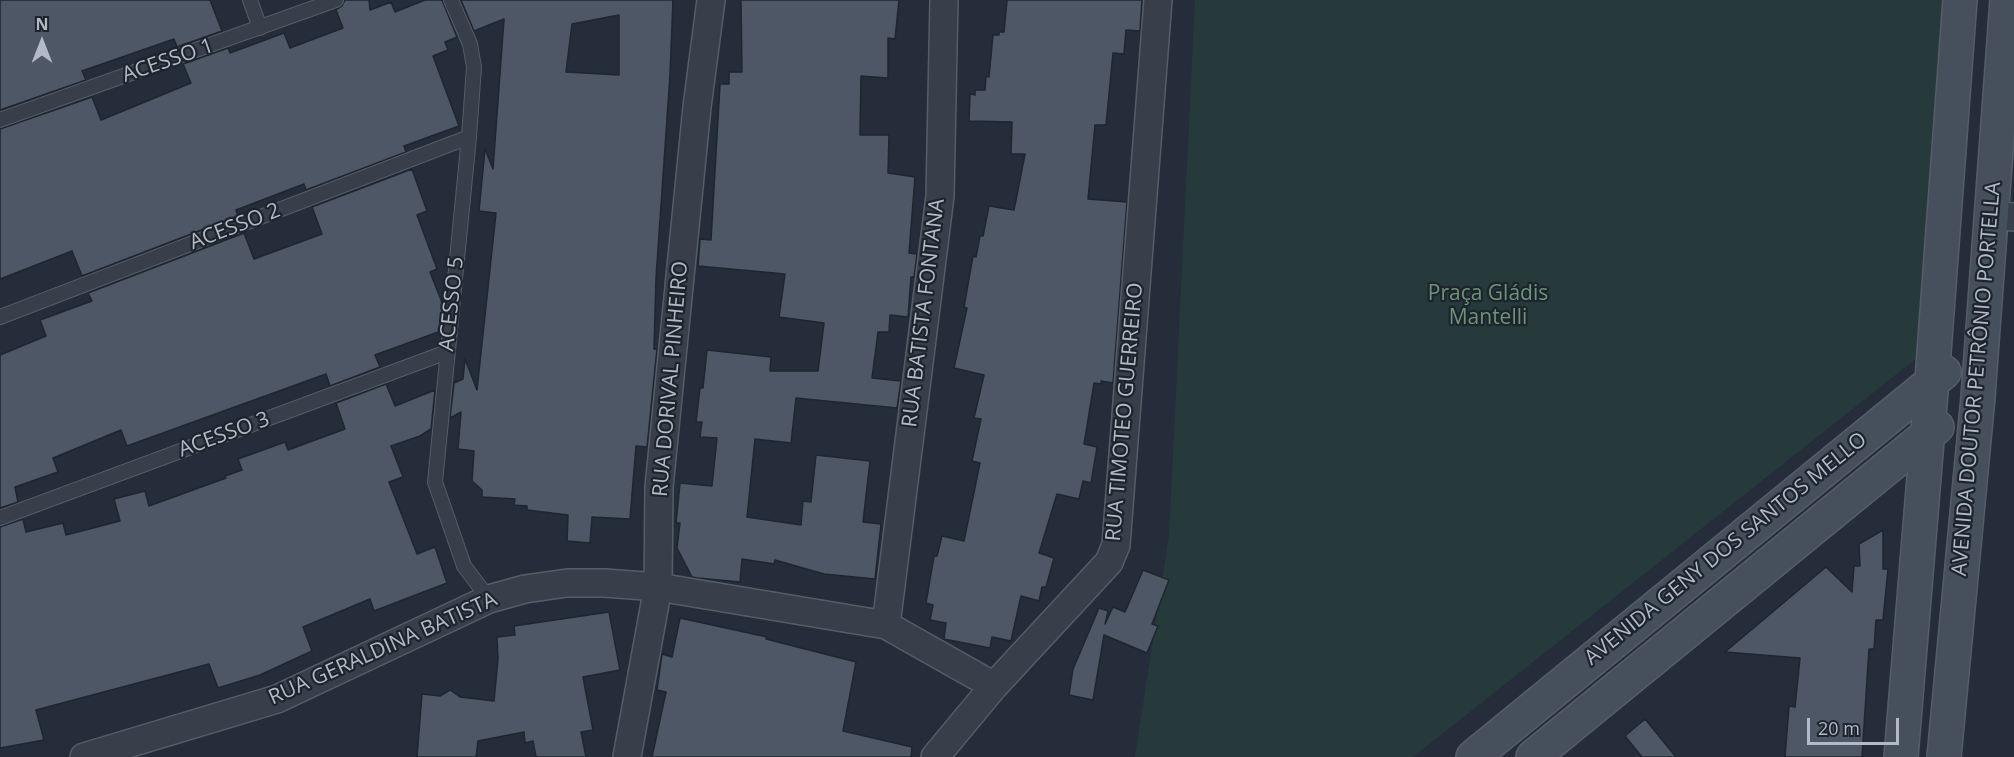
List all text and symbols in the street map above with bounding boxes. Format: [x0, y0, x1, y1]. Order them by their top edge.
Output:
north arrow [12, 12, 72, 72]
text: N [35, 13, 49, 35]
street label: ACESSO 1 [119, 34, 217, 88]
street label: AVENIDA DOUTOR PETRÔNIO PORTELLA [1947, 181, 2007, 577]
street label: RUA BATISTA FONTANA [897, 197, 951, 429]
street label: ACESSO 2 [186, 198, 284, 256]
street label: ACESSO 5 [435, 255, 469, 353]
street label: RUA DORIVAL PINHEIRO [648, 260, 694, 498]
park label: Praça Gládis Mantelli [1428, 281, 1548, 331]
street label: RUA TIMOTEO GUERREIRO [1101, 282, 1149, 542]
street label: ACESSO 3 [175, 407, 273, 463]
street label: AVENIDA GENY DOS SANTOS MELLO [1580, 427, 1872, 671]
street label: RUA GERALDINA BATISTA [265, 587, 501, 711]
scale bar [1810, 706, 1902, 744]
text: 20 m [1818, 716, 1860, 740]

